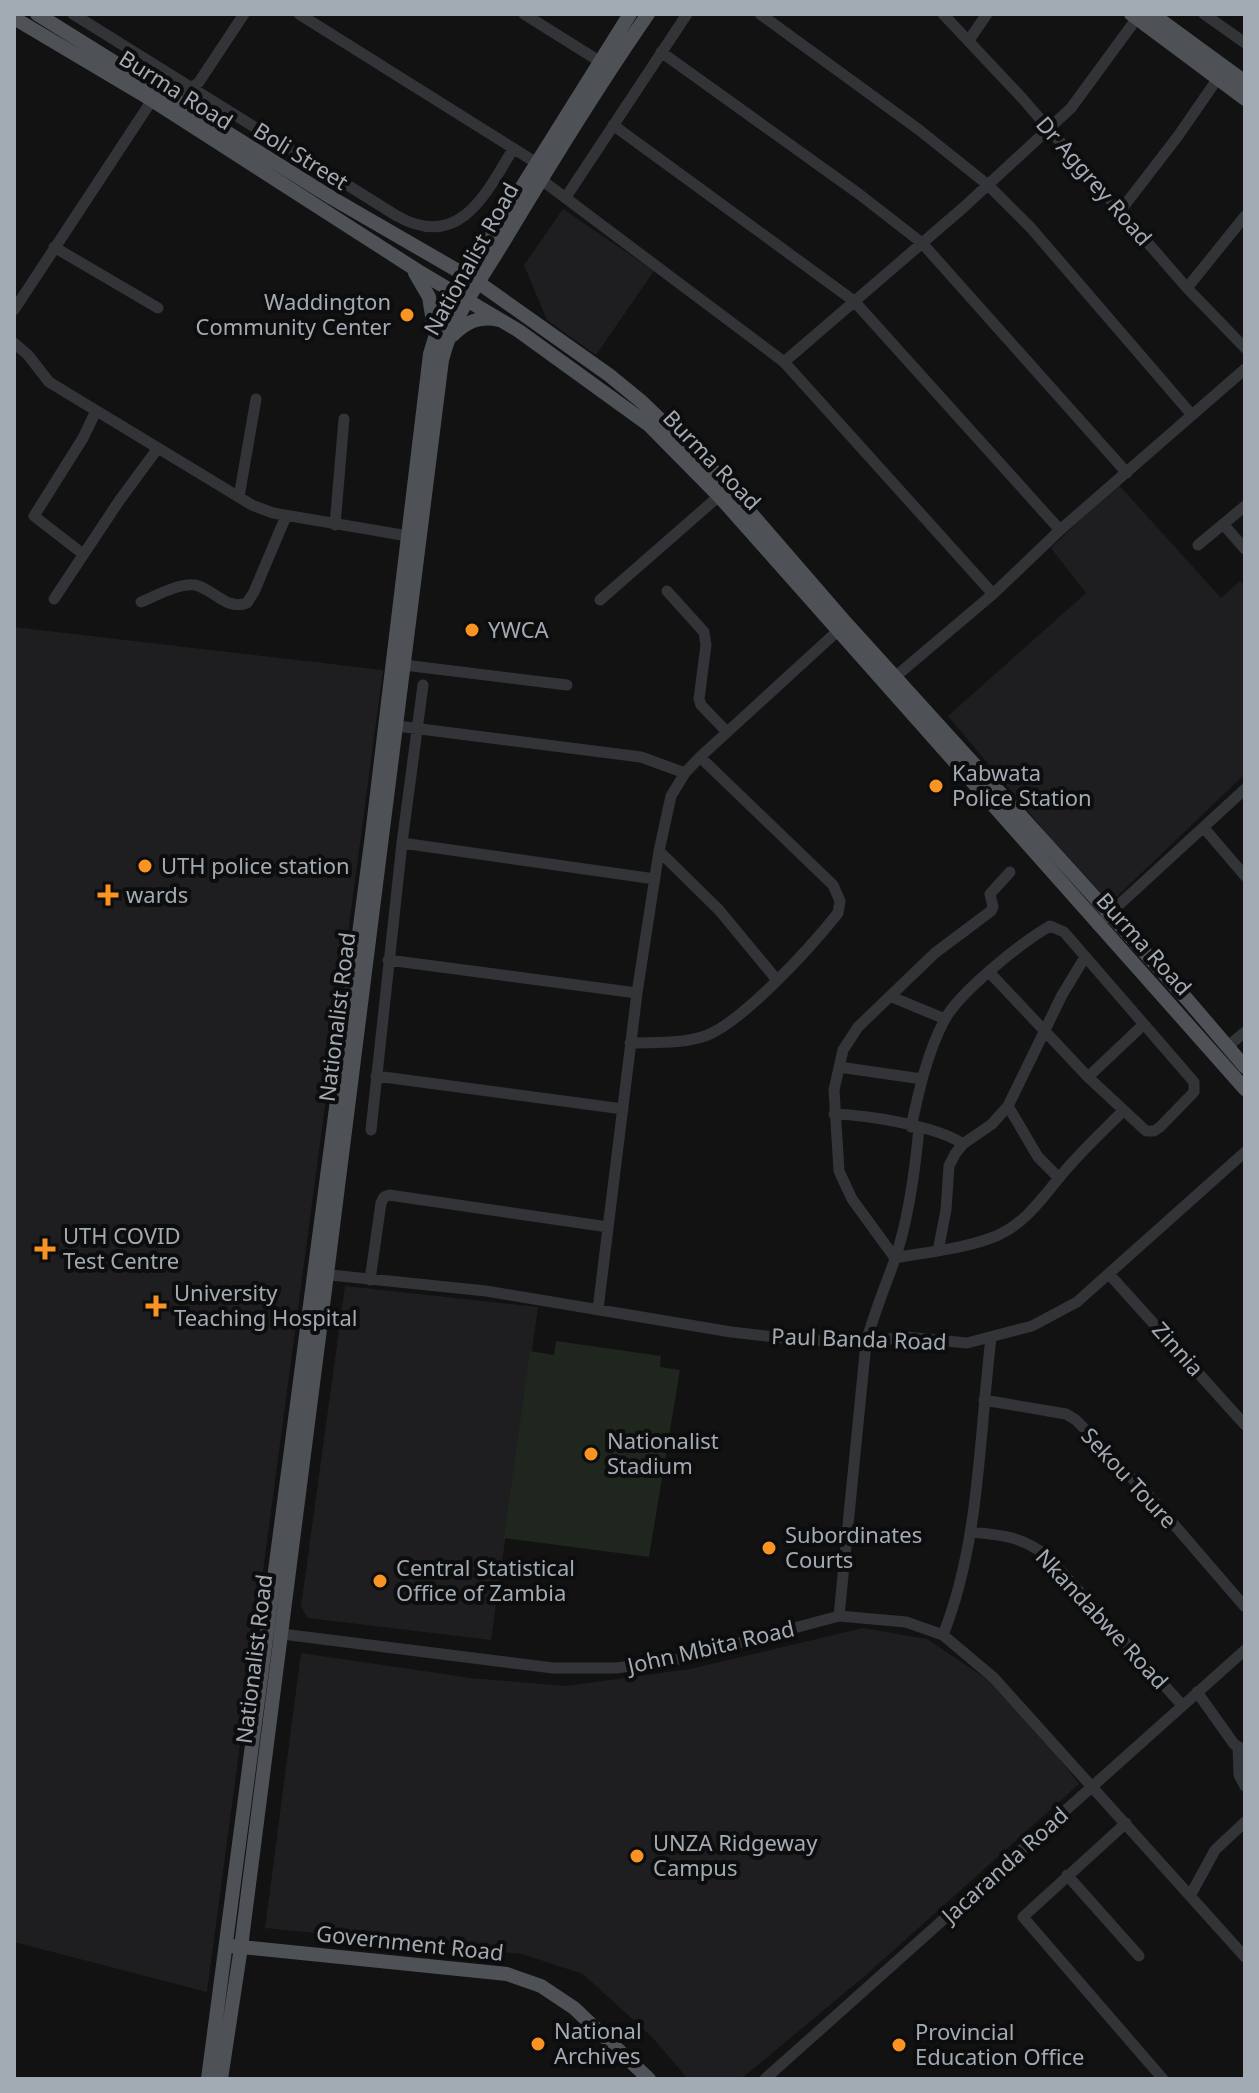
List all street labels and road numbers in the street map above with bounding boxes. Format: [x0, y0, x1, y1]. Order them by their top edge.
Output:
street label: Burma Road [114, 42, 239, 136]
street label: Dr Aggrey Road [1030, 109, 1159, 251]
street label: Boli Street [249, 114, 355, 196]
street label: Nationalist Road [416, 177, 525, 340]
street label: Burma Road [657, 403, 768, 516]
street label: Burma Road [1091, 886, 1199, 1001]
street label: Nationalist Road [311, 931, 361, 1103]
street label: Zinnia [1146, 1315, 1211, 1382]
street label: Paul Banda Road [771, 1320, 947, 1356]
street label: Sekou Toure [1075, 1420, 1184, 1534]
street label: Nkandabwe Road [1030, 1542, 1176, 1695]
street label: Nationalist Road [228, 1573, 278, 1745]
street label: John Mbita Road [623, 1612, 797, 1680]
street label: Jacaranda Road [933, 1799, 1074, 1930]
street label: Government Road [315, 1917, 505, 1967]

